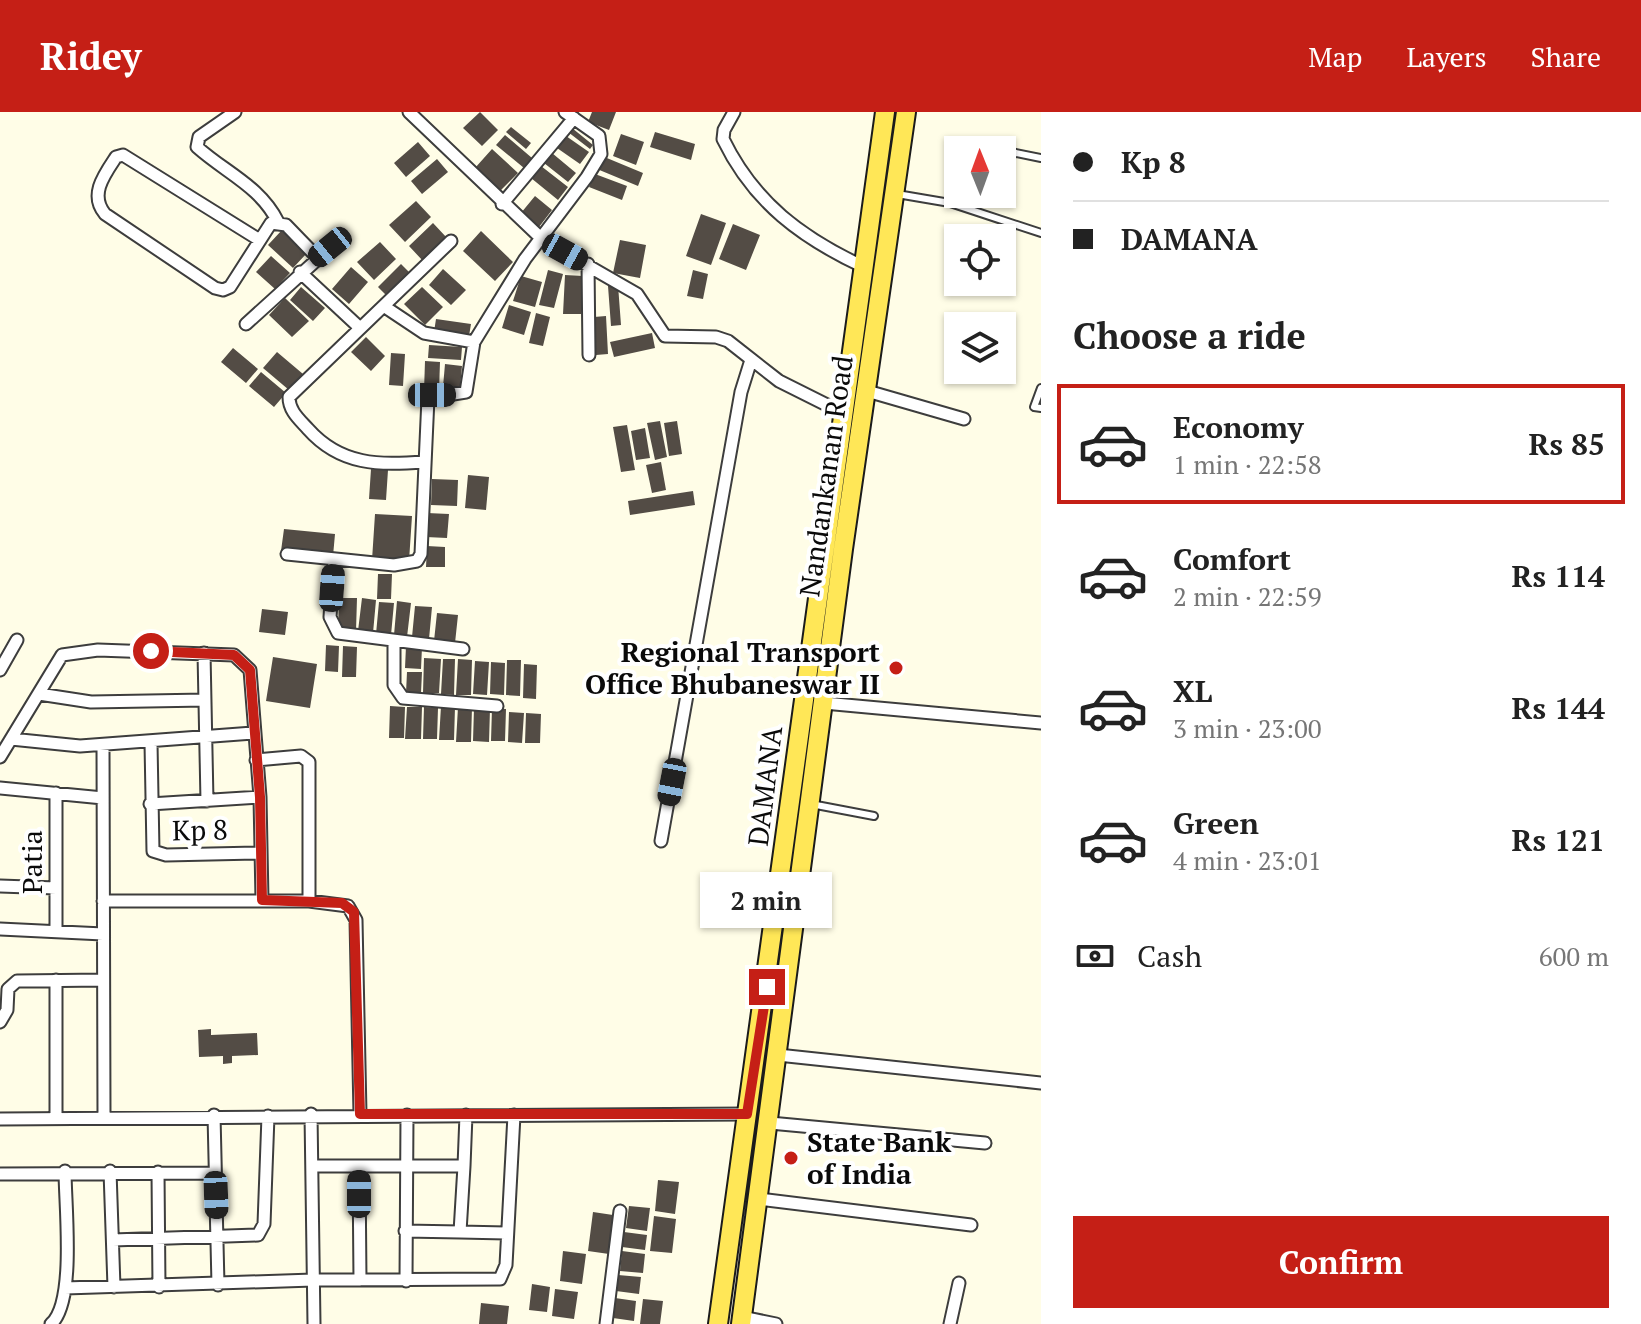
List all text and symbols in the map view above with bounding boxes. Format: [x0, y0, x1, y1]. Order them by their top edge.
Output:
text: Ridey [40, 31, 142, 81]
text: Map [1308, 38, 1362, 75]
text: Layers [1406, 38, 1487, 75]
text: Share [1531, 38, 1601, 75]
north arrow [944, 136, 1016, 208]
map controls [944, 136, 1016, 384]
text: Kp 8 [1121, 142, 1186, 182]
text: DAMANA [1121, 219, 1258, 259]
car [304, 223, 356, 271]
button: locate [944, 224, 1016, 296]
car [538, 230, 592, 274]
button: layers [944, 312, 1016, 384]
text: Choose a ride [1073, 312, 1306, 359]
street label: Nandankanan Road [790, 353, 861, 599]
car [408, 383, 456, 407]
text: Economy [1173, 407, 1304, 447]
icon: car [1077, 408, 1149, 480]
text: Rs 85 [1529, 424, 1605, 464]
text: 1 min · 22:58 [1173, 447, 1322, 481]
text: Comfort [1173, 539, 1291, 579]
icon: car [1077, 540, 1149, 612]
text: Rs 114 [1512, 556, 1605, 596]
car [318, 563, 346, 613]
text: 2 min · 22:59 [1173, 579, 1322, 613]
route start [133, 633, 169, 669]
place label: Regional Transport Office Bhubaneswar II [585, 633, 880, 702]
marker: Regional Transport Office Bhubaneswar II [887, 659, 905, 677]
text: XL [1173, 671, 1212, 711]
icon: car [1077, 672, 1149, 744]
text: Rs 144 [1512, 688, 1605, 728]
text: 3 min · 23:00 [1173, 711, 1322, 745]
street label: DAMANA [739, 723, 790, 848]
car [656, 756, 688, 808]
text: Green [1173, 803, 1259, 843]
icon: car [1077, 804, 1149, 876]
street label: Kp 8 [172, 811, 228, 848]
text: Rs 121 [1512, 820, 1605, 860]
street label: Patia [13, 830, 50, 894]
text: 4 min · 23:01 [1173, 843, 1322, 877]
callout: 2 min [701, 871, 833, 927]
text: 2 min [730, 883, 802, 917]
icon: cash [1073, 934, 1117, 978]
text: Cash [1137, 936, 1202, 976]
text: 600 m [1539, 939, 1609, 973]
route end [749, 969, 785, 1005]
place label: State Bank of India [807, 1123, 952, 1192]
marker: State Bank of India [782, 1149, 800, 1167]
car [347, 1170, 371, 1218]
car [203, 1171, 229, 1219]
button: Confirm [1073, 1216, 1609, 1308]

